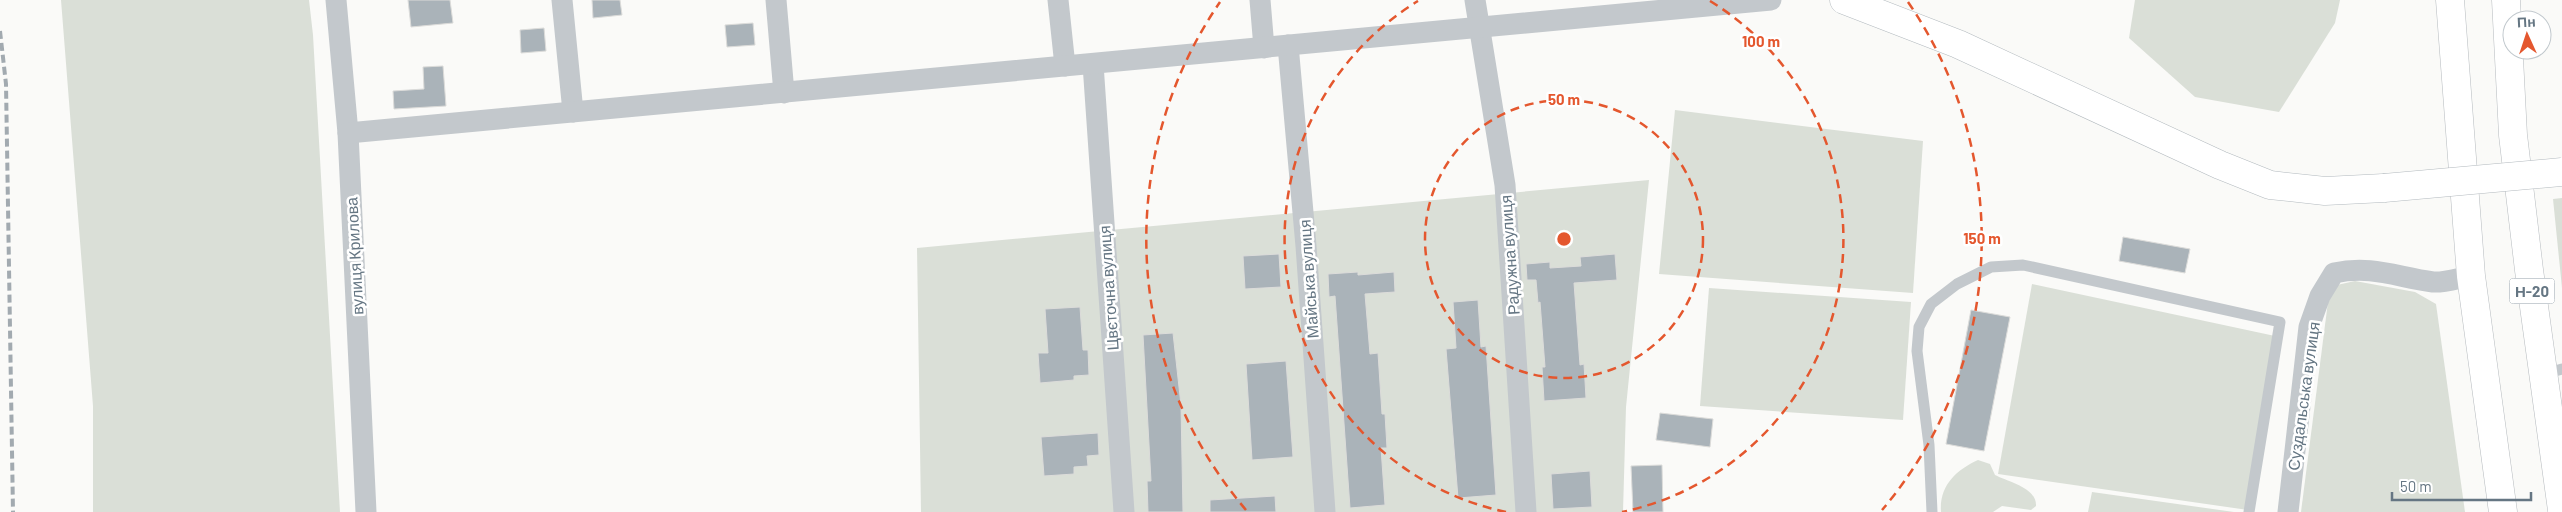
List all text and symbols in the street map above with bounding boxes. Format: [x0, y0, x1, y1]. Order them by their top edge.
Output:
north arrow [2502, 10, 2552, 60]
text: Пн [2517, 13, 2536, 30]
text: 100 m [1742, 32, 1780, 50]
text: 50 m [1548, 90, 1580, 108]
street label: Радужна вулиця [1495, 194, 1523, 316]
street label: вулиця Крилова [341, 197, 367, 315]
street label: Майська вулиця [1294, 219, 1322, 339]
street label: Цвєточна вулиця [1094, 225, 1122, 351]
text: 150 m [1963, 229, 2001, 247]
centre of rings [1555, 230, 1573, 248]
road number: Н-20 [2510, 278, 2554, 304]
street label: Суздальська вулиця [2283, 320, 2323, 472]
scale bar [2392, 470, 2531, 502]
text: 50 m [2400, 477, 2432, 495]

